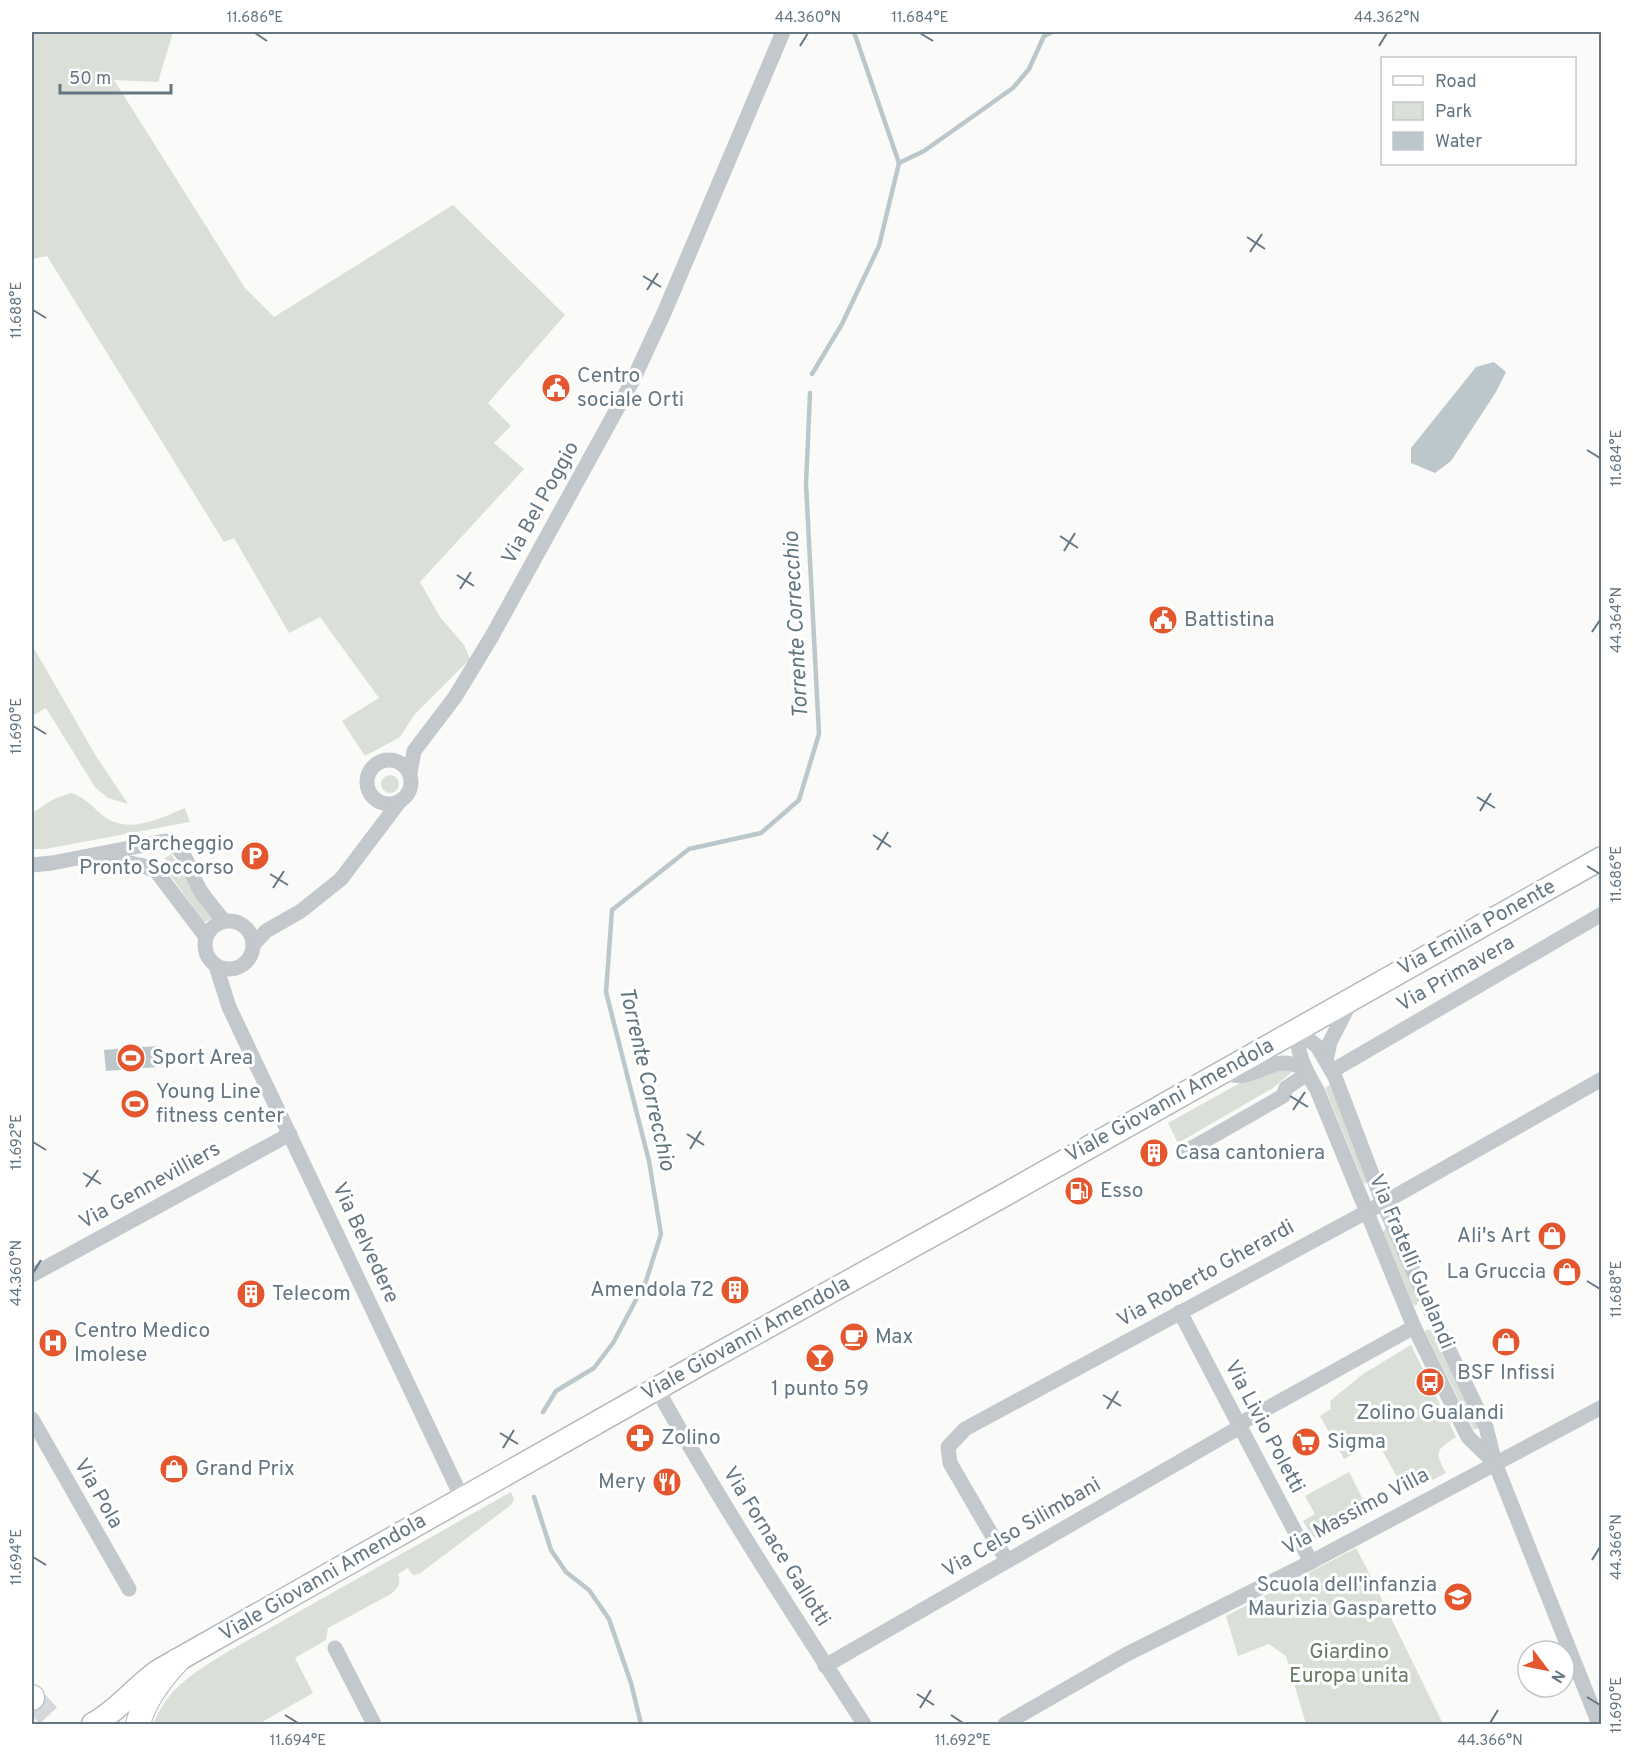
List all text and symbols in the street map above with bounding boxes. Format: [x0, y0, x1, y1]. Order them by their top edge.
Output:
text: 11.686°E [227, 9, 283, 28]
text: 44.360°N [775, 9, 841, 28]
text: 11.684°E [891, 9, 949, 28]
text: 44.362°N [1354, 9, 1420, 28]
scale bar [60, 57, 171, 95]
legend [1381, 57, 1576, 165]
text: 50 m [69, 68, 111, 91]
text: Road [1435, 71, 1477, 94]
text: Park [1435, 101, 1472, 124]
text: Water [1435, 131, 1482, 154]
text: 11.688°E [8, 282, 27, 338]
place label: Centro sociale Orti [577, 363, 684, 414]
public building icon: Centro sociale Orti [540, 372, 572, 404]
text: 11.684°E [1608, 429, 1627, 487]
street label: Via Bel Poggio [496, 437, 586, 569]
water label: Torrente Correcchio [779, 530, 815, 719]
text: 44.364°N [1608, 587, 1627, 653]
public building icon: Battistina [1147, 604, 1179, 636]
place label: Battistina [1184, 607, 1275, 634]
text: 11.690°E [8, 698, 27, 754]
place label: Parcheggio Pronto Soccorso [79, 831, 234, 882]
parking icon: Parcheggio Pronto Soccorso [239, 840, 271, 872]
text: 11.686°E [1608, 846, 1627, 902]
street label: Via Emilia Ponente [1393, 873, 1561, 983]
street label: Via Primavera [1392, 929, 1520, 1019]
water label: Torrente Correcchio [612, 985, 680, 1174]
street label: Viale Giovanni Amendola [1061, 1032, 1279, 1170]
sports icon: Sport Area [115, 1042, 147, 1074]
place label: Sport Area [152, 1045, 253, 1072]
place label: Young Line fitness center [156, 1079, 284, 1130]
sports icon: Young Line fitness center [119, 1088, 151, 1120]
text: 11.692°E [8, 1114, 27, 1170]
street label: Via Gennevilliers [74, 1136, 226, 1236]
building icon: Casa cantoniera [1138, 1137, 1170, 1169]
place label: Casa cantoniera [1175, 1140, 1325, 1167]
street label: Via Fratelli Gualandi [1362, 1170, 1460, 1354]
fuel station icon: Esso [1063, 1175, 1095, 1207]
street label: Via Belvedere [325, 1178, 405, 1308]
place label: Esso [1100, 1178, 1143, 1205]
street label: Via Roberto Gherardi [1113, 1214, 1299, 1334]
shop icon: Ali's Art [1536, 1220, 1568, 1252]
place label: Ali's Art [1457, 1223, 1531, 1250]
text: 44.360°N [8, 1240, 27, 1306]
shop icon: La Gruccia [1551, 1256, 1583, 1288]
place label: La Gruccia [1447, 1259, 1546, 1286]
text: 11.688°E [1608, 1261, 1627, 1317]
street label: Viale Giovanni Amendola [637, 1270, 855, 1408]
building icon: Amendola 72 [719, 1274, 751, 1306]
place label: Amendola 72 [590, 1277, 714, 1304]
building icon: Telecom [235, 1278, 267, 1310]
place label: Telecom [272, 1281, 351, 1308]
place label: Centro Medico Imolese [74, 1318, 210, 1369]
cafe icon: Max [838, 1321, 870, 1353]
place label: Max [875, 1324, 914, 1351]
shop icon: BSF Infissi [1490, 1326, 1522, 1358]
hospital icon: Centro Medico Imolese [37, 1327, 69, 1359]
bar icon: 1 punto 59 [804, 1342, 836, 1374]
street label: Via Livio Poletti [1218, 1356, 1310, 1498]
place label: BSF Infissi [1457, 1360, 1555, 1387]
bus stop icon: Zolino Gualandi [1414, 1366, 1446, 1398]
place label: 1 punto 59 [771, 1376, 869, 1403]
place label: Zolino Gualandi [1356, 1400, 1504, 1427]
pharmacy icon: Zolino [624, 1422, 656, 1454]
place label: Zolino [661, 1425, 721, 1452]
supermarket icon: Sigma [1290, 1426, 1322, 1458]
place label: Sigma [1327, 1429, 1386, 1456]
shop icon: Grand Prix [158, 1453, 190, 1485]
street label: Via Pola [67, 1454, 129, 1534]
place label: Grand Prix [195, 1456, 295, 1483]
street label: Via Fornace Gallotti [716, 1462, 836, 1632]
street label: Via Massimo Villa [1278, 1462, 1434, 1562]
restaurant icon: Mery [651, 1466, 683, 1498]
place label: Mery [598, 1469, 646, 1496]
street label: Via Celso Silimbani [938, 1472, 1106, 1584]
street label: Viale Giovanni Amendola [215, 1508, 431, 1648]
text: 44.366°N [1608, 1514, 1627, 1580]
text: 11.694°E [8, 1529, 27, 1585]
place label: Scuola dell'infanzia Maurizia Gasparetto [1248, 1572, 1437, 1623]
school or university icon: Scuola dell'infanzia Maurizia Gasparetto [1442, 1581, 1474, 1613]
park label: Giardino Europa unita [1289, 1639, 1409, 1690]
north arrow [1516, 1639, 1576, 1699]
text: N [1545, 1666, 1569, 1686]
text: 11.690°E [1608, 1677, 1627, 1733]
text: 11.694°E [270, 1732, 326, 1751]
text: 11.692°E [935, 1732, 991, 1751]
text: 44.366°N [1457, 1732, 1523, 1751]

